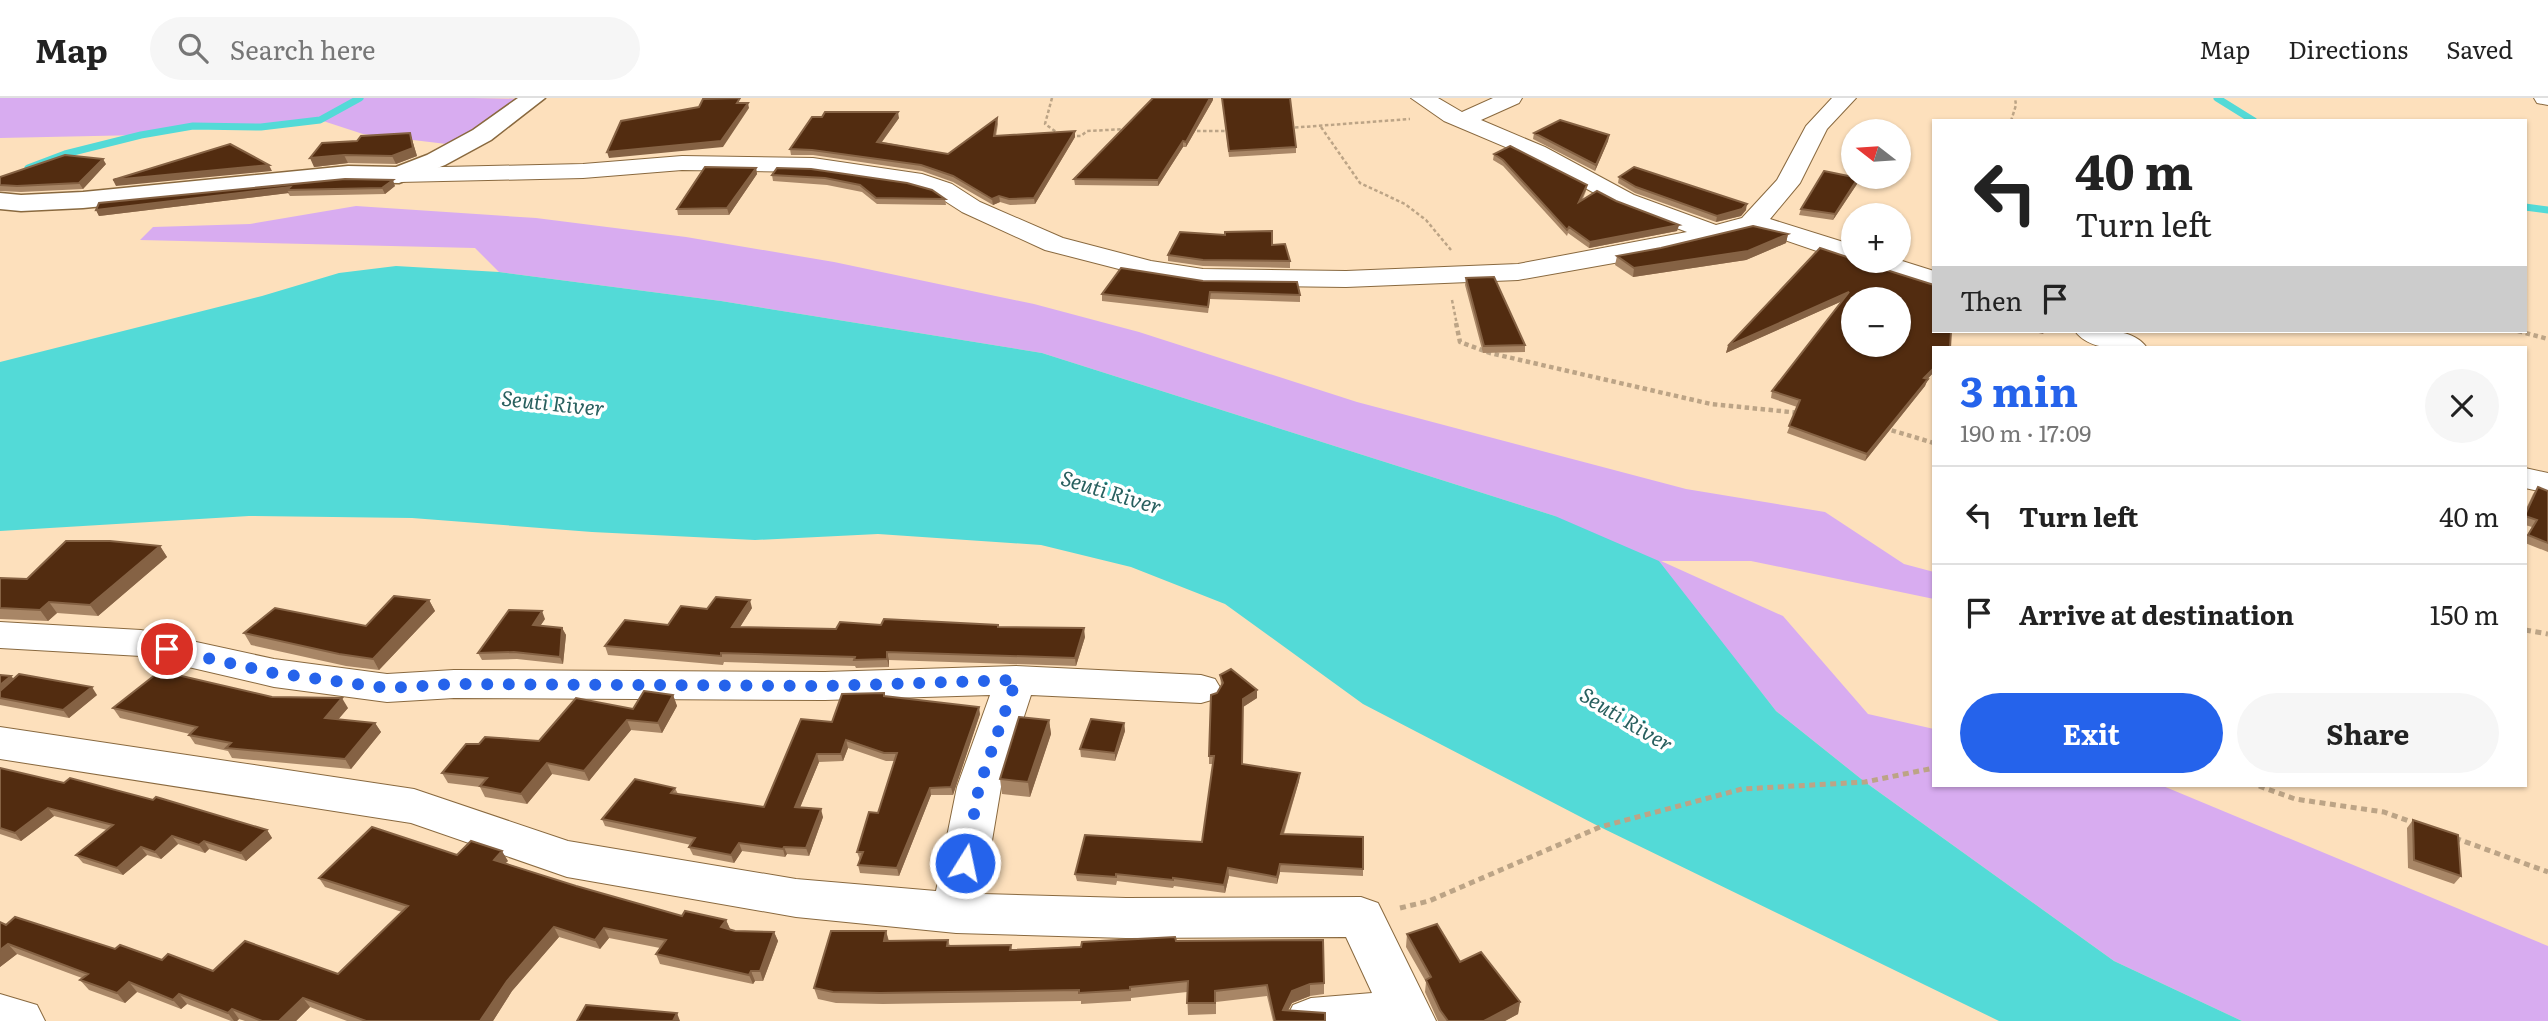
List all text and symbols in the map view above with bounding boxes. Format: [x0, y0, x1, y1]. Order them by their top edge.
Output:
search box [150, 17, 640, 80]
text: Map [35, 24, 108, 73]
icon: search [174, 29, 212, 67]
text: Search here [230, 29, 376, 68]
text: Map [2199, 31, 2250, 66]
text: Directions [2288, 31, 2408, 66]
text: Saved [2446, 31, 2513, 66]
north arrow [1841, 119, 1911, 189]
map controls [1841, 119, 1911, 357]
text: 40 m [2075, 132, 2193, 205]
icon: left [1960, 147, 2051, 238]
text: Turn left [2075, 199, 2212, 247]
button: + [1841, 203, 1911, 273]
text: Then [1960, 280, 2022, 319]
icon: arrive [2036, 280, 2074, 318]
button: − [1841, 287, 1911, 357]
text: 3 min [1960, 358, 2078, 420]
button: close [2425, 369, 2499, 443]
water label: Seuti River [500, 381, 607, 422]
text: 190 m · 17:09 [1960, 415, 2091, 449]
water label: Seuti River [1058, 461, 1166, 521]
icon: left [1960, 496, 1998, 534]
text: Turn left [2019, 496, 2138, 535]
text: 40 m [2439, 496, 2499, 535]
icon: arrive [1960, 594, 1998, 632]
text: Arrive at destination [2019, 594, 2294, 633]
text: 150 m [2430, 594, 2499, 633]
pin [137, 619, 197, 679]
icon: arrive [148, 630, 186, 668]
water label: Seuti River [1575, 678, 1680, 758]
button: Exit [1960, 693, 2223, 773]
button: Share [2237, 693, 2499, 773]
position arrow [928, 826, 1002, 900]

